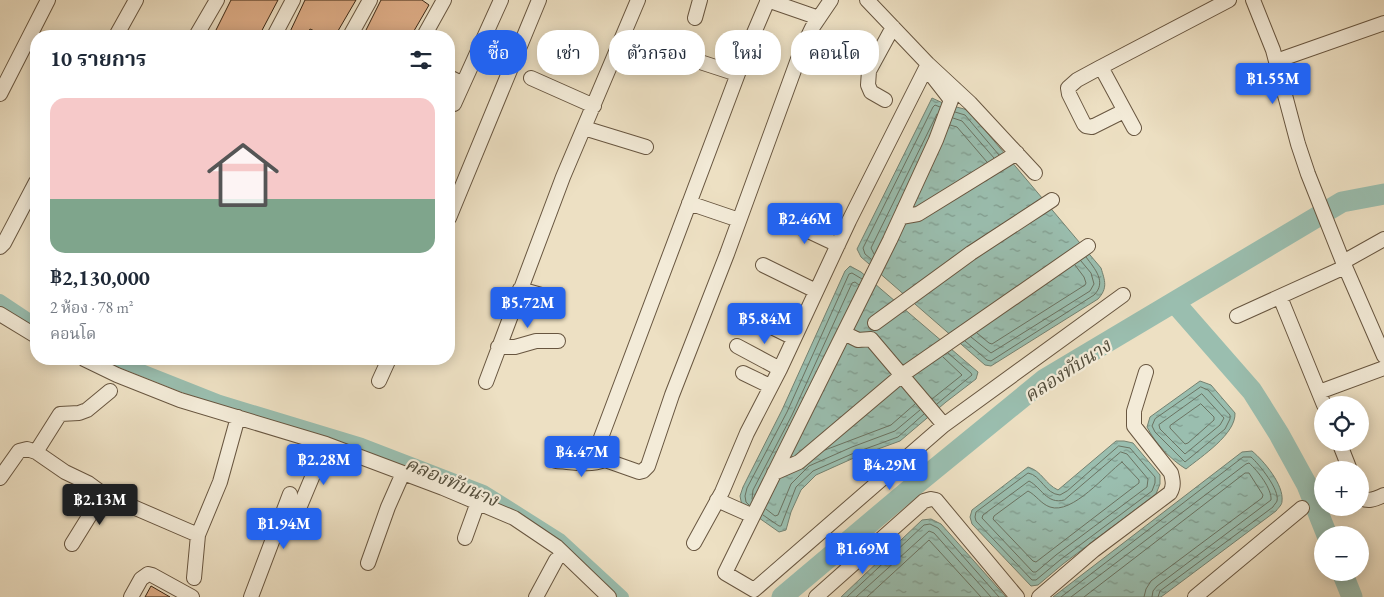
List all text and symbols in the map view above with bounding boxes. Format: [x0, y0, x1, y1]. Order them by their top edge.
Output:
chip: ซื้อ [470, 30, 527, 75]
chip: เช่า [537, 30, 599, 75]
chip: ตัวกรอง [609, 30, 705, 75]
chip: ใหม่ [715, 30, 781, 75]
chip: คอนโด [791, 30, 879, 75]
text: 10 รายการ [50, 45, 146, 72]
icon: filters [407, 46, 435, 74]
pin: ฿1.55M [1232, 62, 1314, 105]
text: ฿1.55M [1247, 68, 1299, 89]
icon: home [198, 130, 288, 220]
pin: ฿2.46M [764, 202, 846, 245]
text: ฿2.46M [779, 208, 831, 229]
text: ฿2,130,000 [50, 264, 150, 291]
pin: ฿5.72M [487, 286, 569, 329]
text: ฿5.72M [502, 292, 554, 313]
text: 2 ห้อง · 78 m² [50, 297, 134, 318]
pin: ฿5.84M [724, 302, 806, 345]
text: ฿5.84M [739, 308, 791, 329]
text: คอนโด [50, 323, 96, 344]
water label: คลองทับนาง [1019, 332, 1117, 408]
map controls [1314, 396, 1369, 581]
button: locate [1314, 396, 1369, 451]
pin: ฿4.47M [541, 436, 623, 478]
text: ฿4.47M [556, 441, 608, 462]
pin: ฿2.28M [283, 444, 365, 486]
pin: ฿4.29M [849, 448, 931, 491]
text: ฿2.28M [298, 449, 350, 470]
water label: คลองทับนาง [401, 451, 504, 513]
text: ฿4.29M [864, 454, 916, 475]
button: + [1314, 461, 1369, 516]
pin: ฿2.13M [59, 484, 141, 526]
text: ฿2.13M [74, 489, 126, 510]
pin: ฿1.94M [243, 508, 325, 550]
text: ฿1.94M [258, 513, 310, 534]
button: − [1314, 526, 1369, 581]
pin: ฿1.69M [822, 532, 904, 575]
text: ฿1.69M [837, 538, 889, 559]

